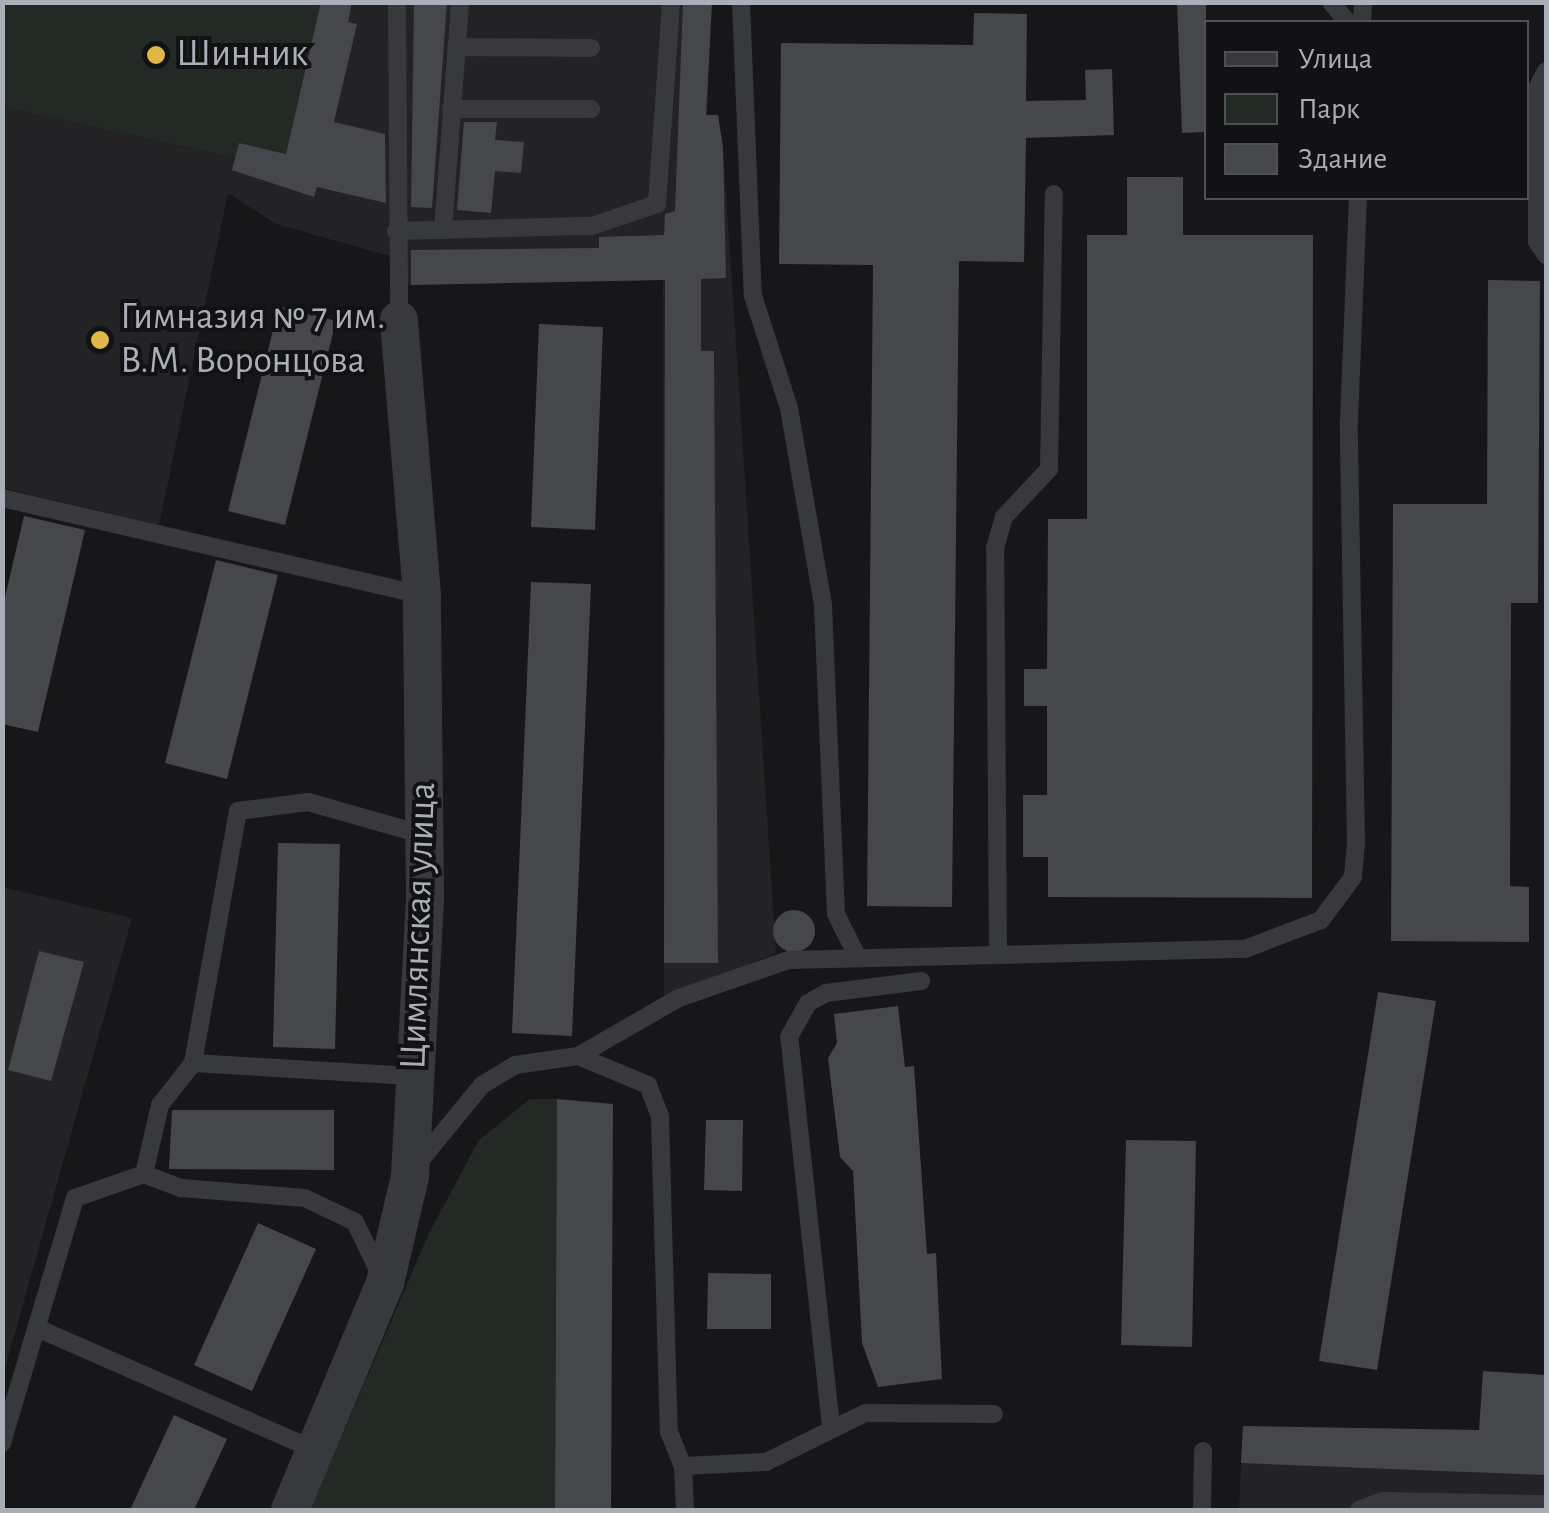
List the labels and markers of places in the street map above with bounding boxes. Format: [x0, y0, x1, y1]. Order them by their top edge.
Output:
place label: Шинник [176, 32, 308, 78]
marker: Шинник [145, 44, 167, 66]
place label: Гимназия № 7 им. В.М. Воронцова [120, 295, 386, 384]
marker: Гимназия № 7 им. В.М. Воронцова [89, 329, 111, 351]

